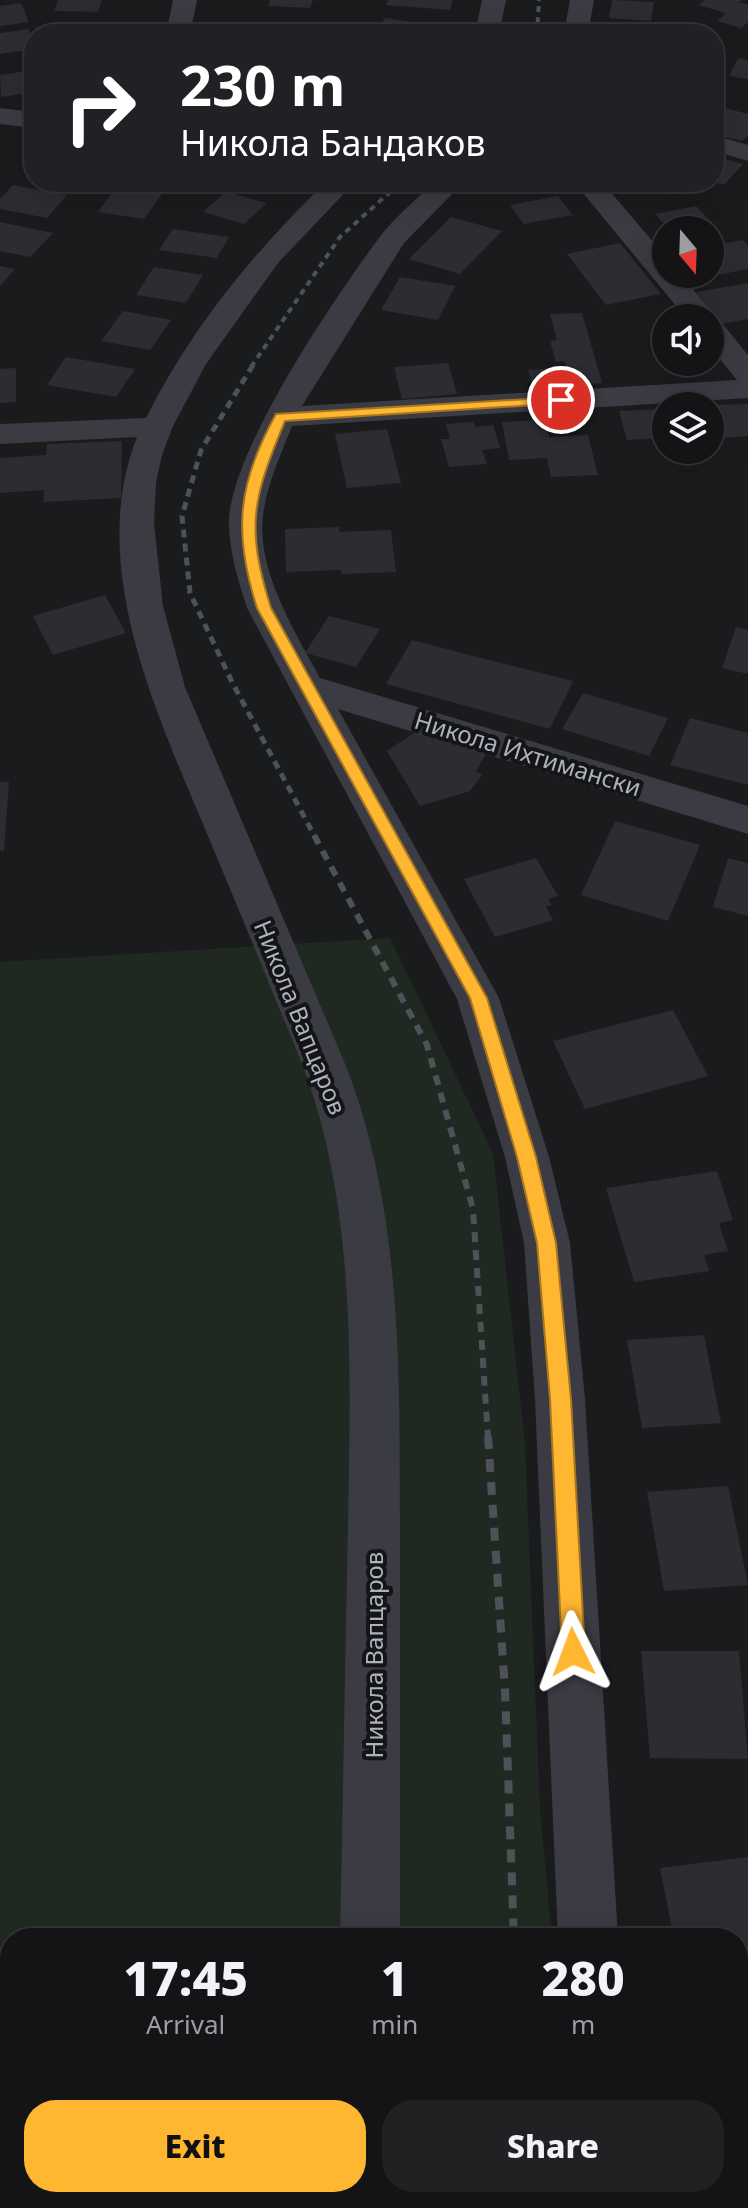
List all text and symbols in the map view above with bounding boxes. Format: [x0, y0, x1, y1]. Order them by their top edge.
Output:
text: 230 m [180, 46, 345, 122]
icon: right [48, 56, 152, 160]
text: Никола Бандаков [180, 118, 486, 167]
north arrow [652, 216, 724, 288]
map controls [652, 216, 724, 464]
button: sound [652, 304, 724, 376]
pin [527, 366, 595, 434]
icon: arrive [539, 378, 583, 422]
button: layers [652, 392, 724, 464]
street label: Никола Ихтимански [411, 703, 645, 803]
street label: Никола Вапцаров [247, 915, 355, 1119]
street label: Никола Вапцаров [357, 1552, 390, 1758]
position arrow [531, 1610, 615, 1694]
text: 17:45 [123, 1945, 248, 2010]
text: 1 [381, 1945, 409, 2010]
text: 280 [542, 1945, 625, 2010]
text: Arrival [146, 2006, 225, 2042]
text: min [371, 2006, 418, 2042]
text: m [571, 2006, 595, 2042]
button: Exit [24, 2100, 366, 2192]
button: Share [382, 2100, 724, 2192]

